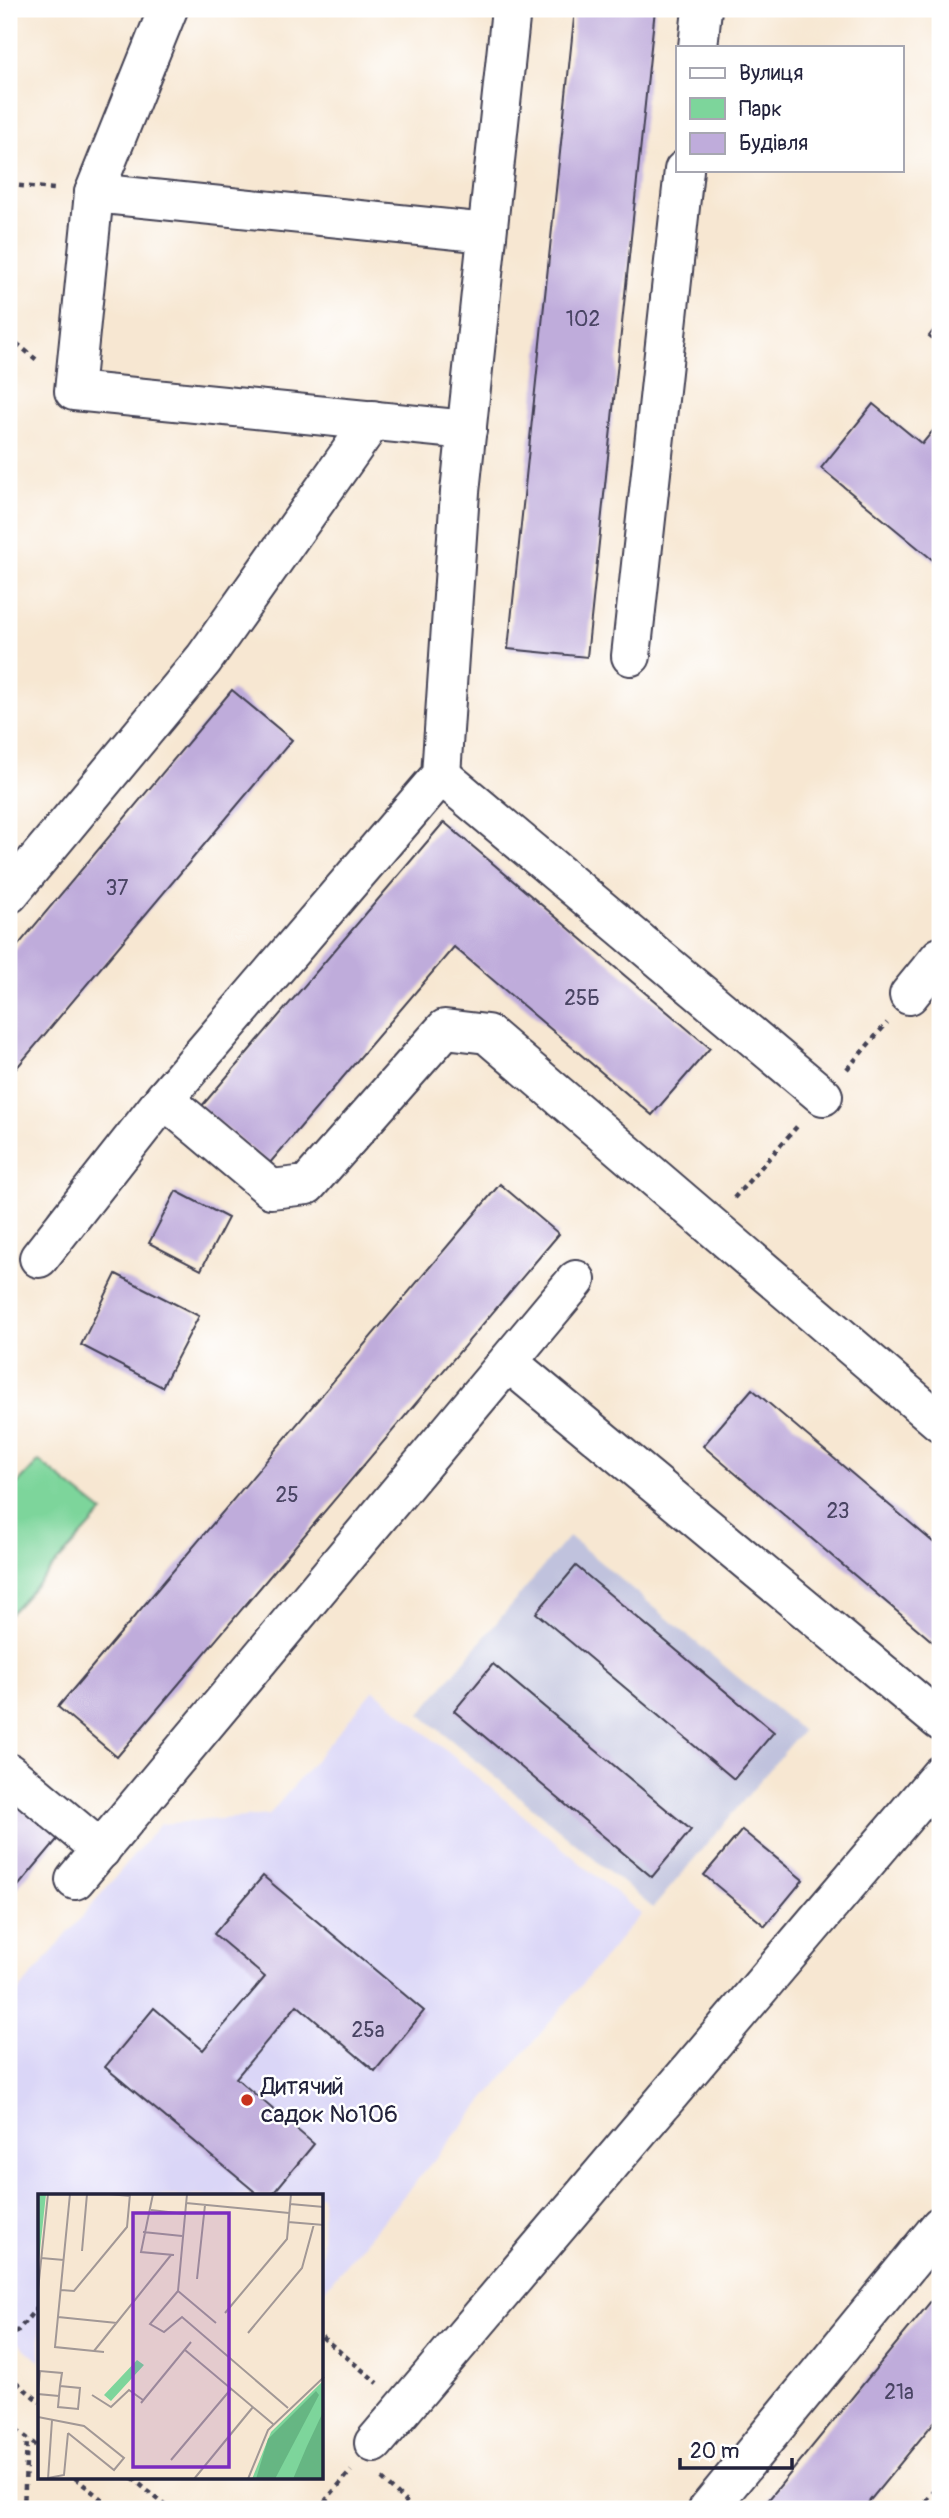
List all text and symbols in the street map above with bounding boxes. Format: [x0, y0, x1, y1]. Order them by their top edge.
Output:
legend [676, 46, 904, 172]
text: Вулиця [739, 60, 803, 87]
text: Парк [739, 96, 782, 123]
text: Будівля [739, 130, 808, 157]
house number: 102 [566, 306, 600, 333]
house number: 37 [106, 875, 128, 902]
house number: 25Б [564, 985, 600, 1012]
house number: 25 [275, 1482, 299, 1509]
house number: 23 [827, 1498, 849, 1525]
house number: 25а [352, 2017, 384, 2044]
place label: Дитячий садок №106 [260, 2072, 398, 2129]
marker: Дитячий садок №106 [239, 2092, 255, 2108]
inset map [38, 2194, 324, 2480]
house number: 21а [884, 2379, 914, 2406]
scale bar [680, 2427, 792, 2471]
text: 20 m [690, 2438, 739, 2465]

